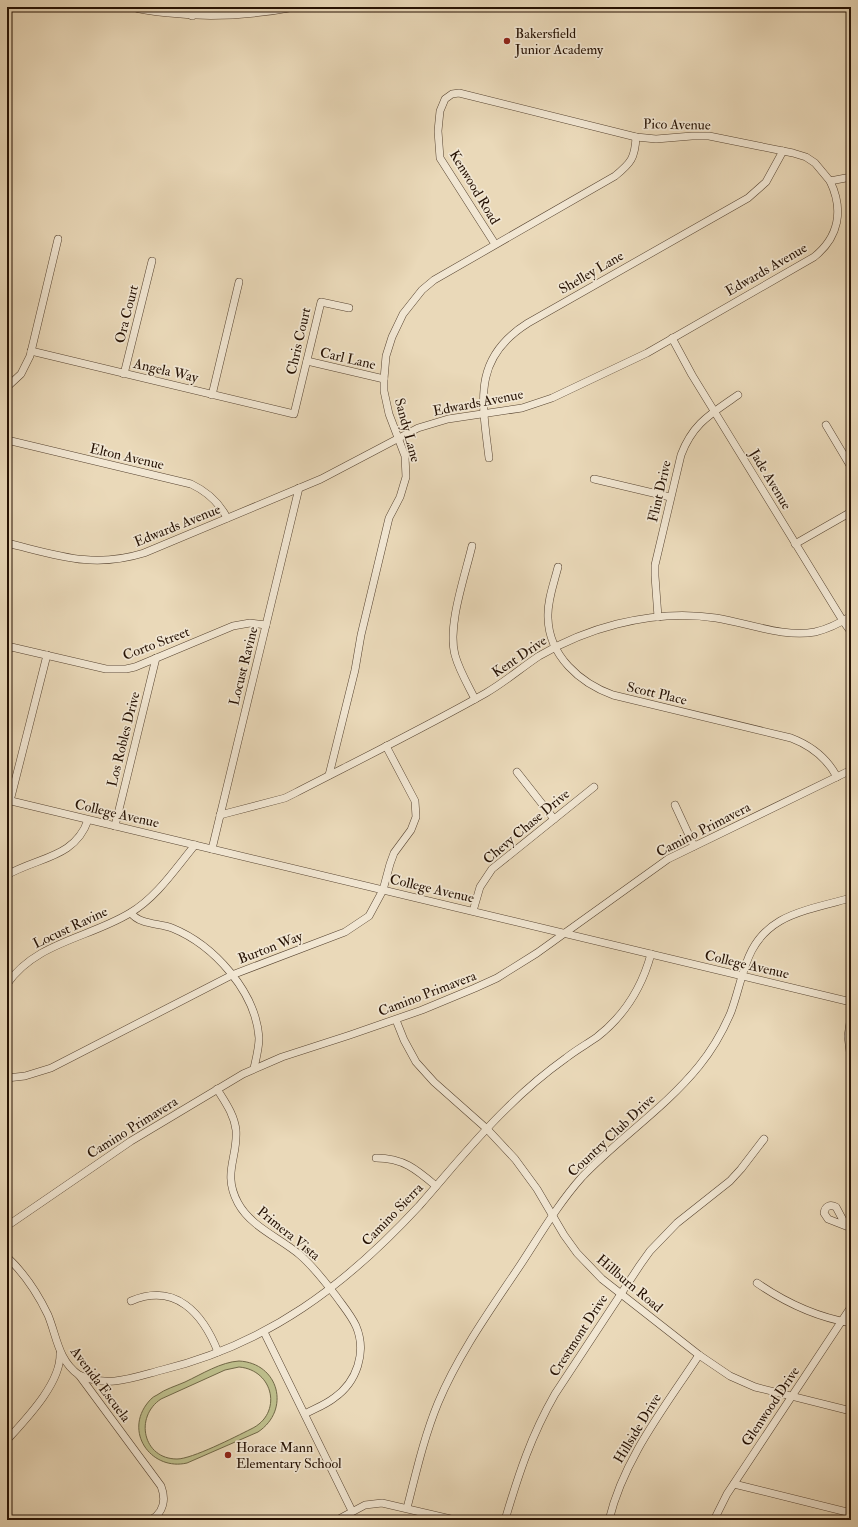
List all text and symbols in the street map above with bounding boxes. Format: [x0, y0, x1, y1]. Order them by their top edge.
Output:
place label: Bakersfield Junior Academy [514, 25, 604, 59]
marker: Bakersfield Junior Academy [502, 36, 512, 46]
street label: Pico Avenue [643, 115, 711, 134]
street label: Kenwood Road [446, 147, 503, 228]
street label: Edwards Avenue [722, 239, 810, 300]
street label: Shelley Lane [556, 247, 627, 299]
street label: Ora Court [111, 283, 142, 345]
street label: Chris Court [283, 305, 315, 376]
street label: Carl Lane [318, 344, 378, 373]
street label: Angela Way [131, 355, 201, 387]
street label: Edwards Avenue [432, 385, 525, 420]
street label: Sandy Lane [390, 396, 424, 464]
street label: Elton Avenue [88, 440, 166, 473]
street label: Jade Avenue [745, 445, 795, 513]
street label: Flint Drive [644, 458, 675, 524]
street label: Edwards Avenue [132, 500, 223, 550]
street label: Corto Street [120, 623, 192, 664]
street label: Locust Ravine [225, 625, 262, 707]
street label: Kent Drive [489, 632, 550, 681]
street label: Scott Place [625, 678, 689, 709]
street label: Los Robles Drive [103, 690, 144, 788]
street label: Chevy Chase Drive [480, 785, 574, 868]
street label: College Avenue [73, 796, 161, 831]
street label: Camino Primavera [653, 798, 753, 861]
street label: College Avenue [388, 871, 476, 906]
street label: Locust Ravine [30, 903, 110, 952]
street label: Burton Way [235, 927, 306, 968]
street label: College Avenue [703, 947, 791, 982]
street label: Camino Primavera [376, 967, 479, 1020]
street label: Country Club Drive [564, 1090, 659, 1181]
street label: Camino Primavera [84, 1093, 181, 1162]
street label: Camino Sierra [358, 1179, 427, 1249]
street label: Primera Vista [254, 1203, 324, 1264]
street label: Hillburn Road [593, 1251, 666, 1316]
street label: Crestmont Drive [545, 1291, 611, 1380]
street label: Avenida Escuela [66, 1343, 135, 1425]
street label: Glenwood Drive [738, 1363, 803, 1449]
street label: Hillside Drive [610, 1390, 665, 1466]
place label: Horace Mann Elementary School [236, 1439, 342, 1473]
marker: Horace Mann Elementary School [223, 1450, 233, 1460]

